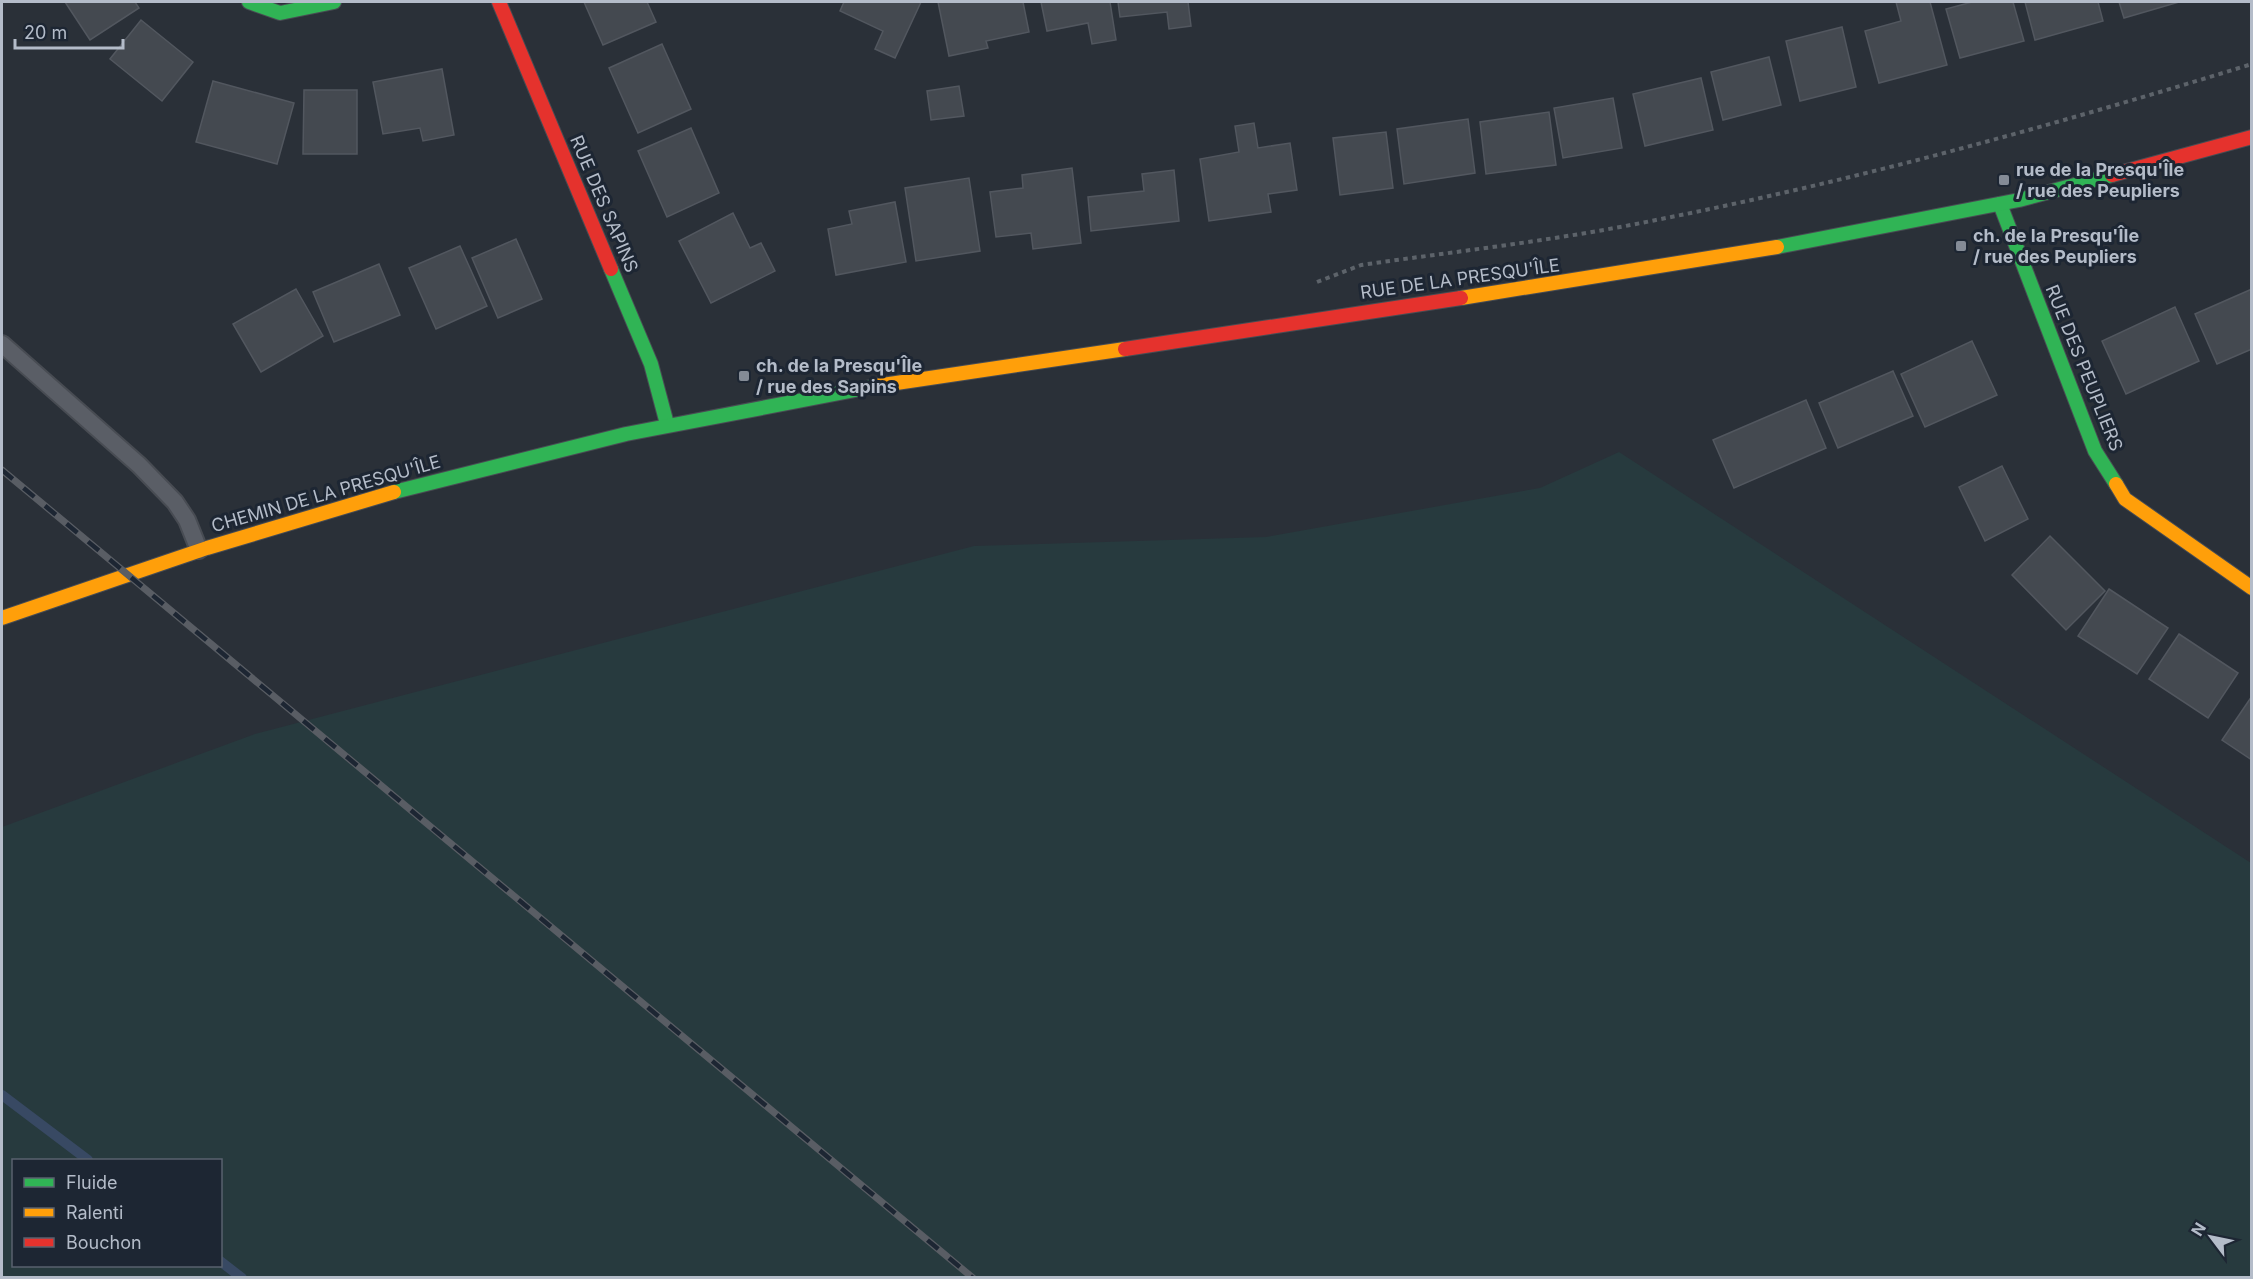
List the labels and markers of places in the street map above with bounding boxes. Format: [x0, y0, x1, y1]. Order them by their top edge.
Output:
place label: rue de la Presqu'Île / rue des Peupliers [2016, 159, 2184, 201]
marker: rue de la Presqu'Île / rue des Peupliers [1997, 173, 2011, 187]
place label: ch. de la Presqu'Île / rue des Peupliers [1973, 225, 2139, 267]
marker: ch. de la Presqu'Île / rue des Peupliers [1954, 239, 1968, 253]
place label: ch. de la Presqu'Île / rue des Sapins [756, 355, 922, 397]
marker: ch. de la Presqu'Île / rue des Sapins [737, 369, 751, 383]

